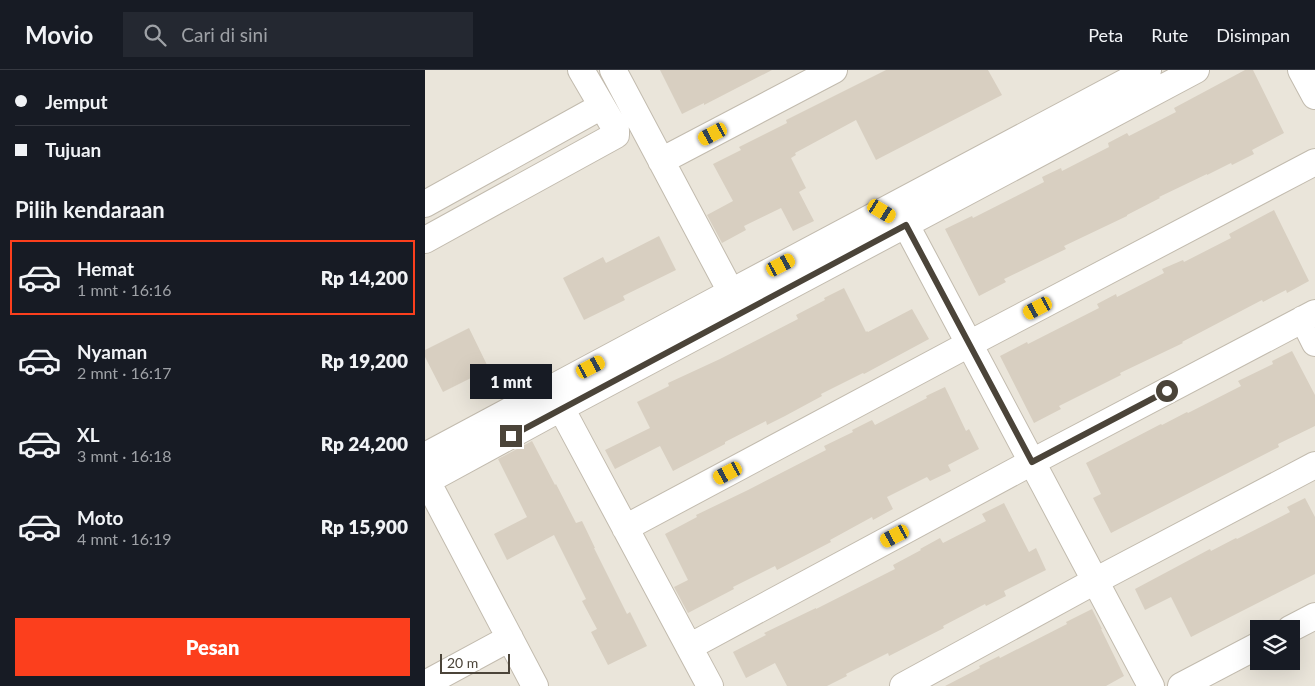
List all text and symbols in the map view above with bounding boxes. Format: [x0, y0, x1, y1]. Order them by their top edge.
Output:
search box [123, 12, 473, 57]
text: Movio [25, 20, 93, 49]
icon: search [141, 21, 169, 49]
text: Cari di sini [181, 23, 268, 46]
text: Peta [1088, 24, 1123, 46]
text: Rute [1151, 24, 1188, 46]
text: Disimpan [1216, 24, 1290, 46]
text: Jemput [45, 90, 107, 113]
car [696, 120, 729, 148]
text: Tujuan [45, 138, 101, 161]
text: Pilih kendaraan [15, 196, 165, 223]
car [865, 197, 898, 225]
car [764, 251, 797, 279]
icon: car [17, 255, 62, 300]
text: Hemat [77, 257, 134, 280]
text: Rp 14,200 [321, 266, 408, 289]
text: 1 mnt · 16:16 [77, 280, 172, 299]
car [1021, 294, 1054, 322]
icon: car [17, 338, 62, 383]
text: Nyaman [77, 340, 147, 363]
text: Rp 19,200 [321, 349, 408, 372]
car [574, 353, 607, 381]
text: 2 mnt · 16:17 [77, 363, 172, 382]
callout: 1 mnt [470, 364, 552, 398]
text: 1 mnt [490, 372, 532, 391]
route start [1156, 380, 1178, 402]
icon: car [17, 421, 62, 466]
text: XL [77, 423, 100, 446]
route end [500, 425, 522, 447]
text: Rp 24,200 [321, 432, 408, 455]
text: 3 mnt · 16:18 [77, 446, 172, 465]
car [711, 459, 744, 487]
icon: car [17, 504, 62, 549]
text: Moto [77, 506, 123, 529]
text: Rp 15,900 [321, 515, 408, 538]
car [878, 522, 911, 550]
text: 4 mnt · 16:19 [77, 529, 172, 548]
button: Pesan [15, 618, 410, 676]
map controls [1250, 620, 1300, 670]
button: layers [1250, 620, 1300, 670]
scale bar [440, 651, 510, 674]
text: 20 m [447, 654, 478, 671]

